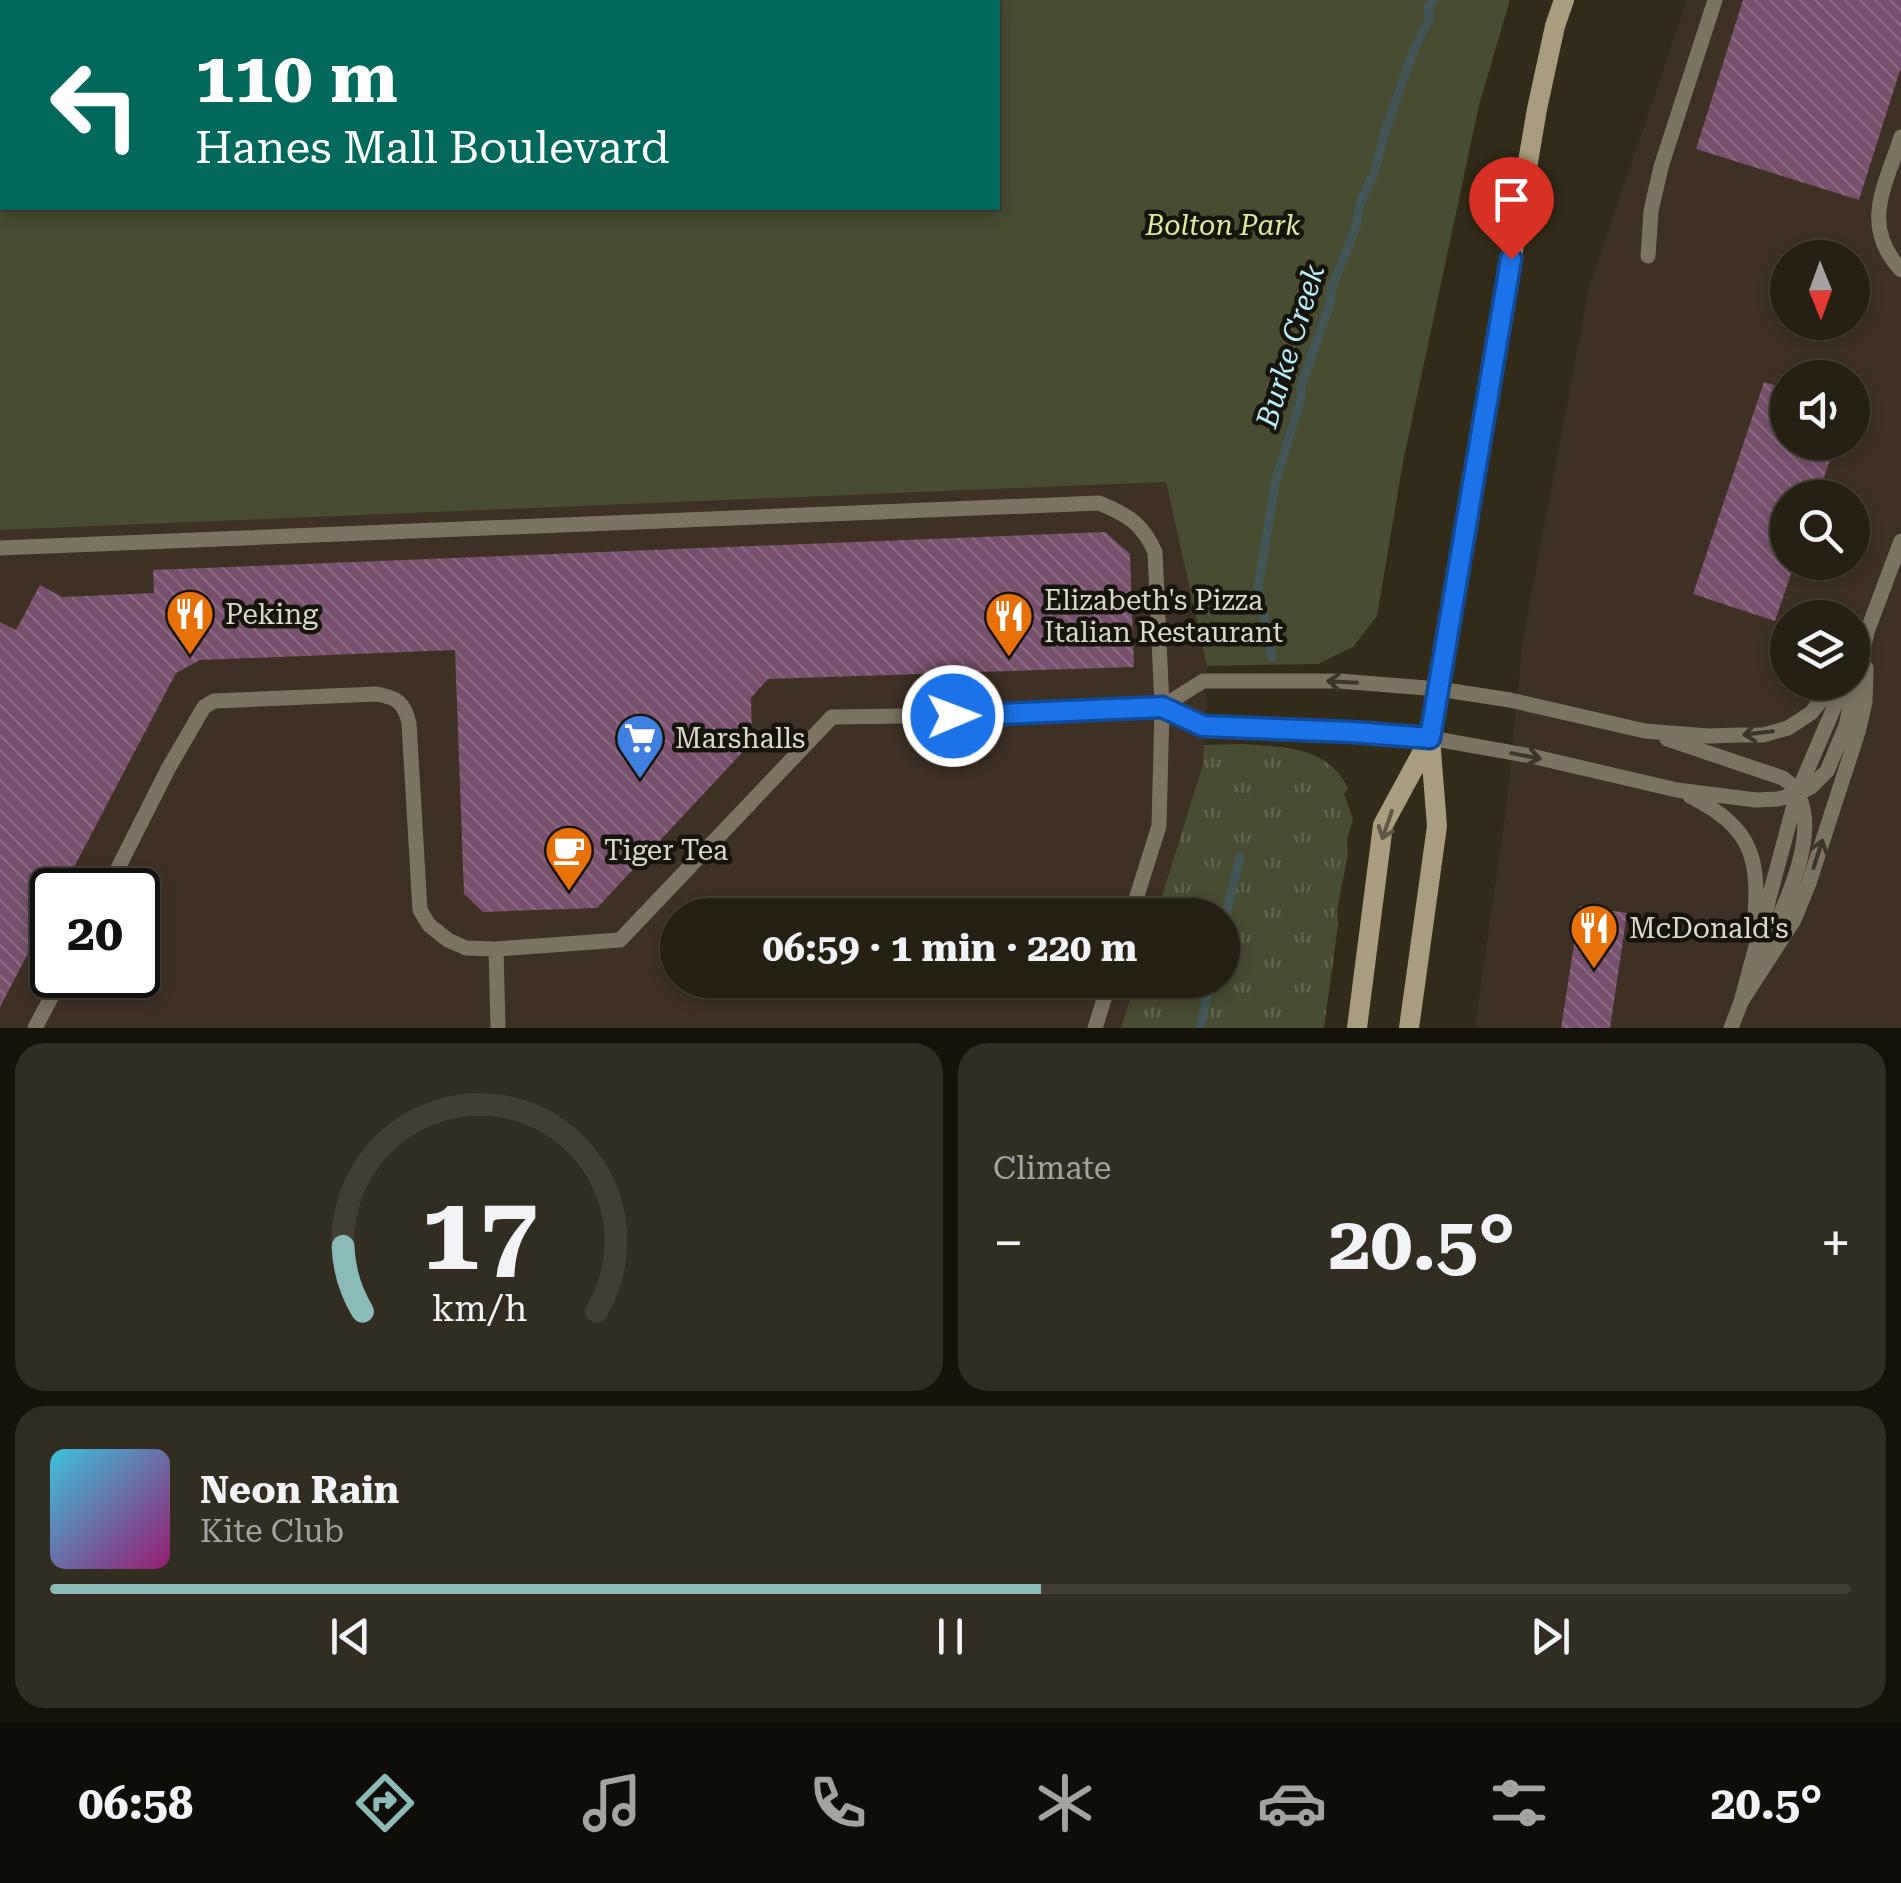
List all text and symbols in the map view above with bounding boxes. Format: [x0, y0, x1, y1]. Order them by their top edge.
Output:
text: 110 m [195, 37, 398, 119]
icon: left [30, 40, 160, 170]
text: Hanes Mall Boulevard [195, 121, 670, 174]
pin [1469, 157, 1554, 260]
icon: arrive [1484, 172, 1539, 227]
park label: Bolton Park [1144, 209, 1301, 242]
north arrow [1770, 240, 1870, 340]
map controls [1770, 240, 1870, 700]
water label: Burke Creek [1248, 260, 1332, 433]
button: sound [1770, 360, 1870, 460]
button: search [1770, 480, 1870, 580]
place label: Elizabeth's Pizza Italian Restaurant [1044, 584, 1283, 649]
restaurant icon: Peking [164, 588, 216, 656]
restaurant icon: Elizabeth's Pizza Italian Restaurant [983, 590, 1035, 658]
place label: Peking [225, 598, 318, 631]
button: layers [1770, 600, 1870, 700]
position arrow [901, 664, 1005, 768]
one-way arrow [1326, 672, 1358, 691]
supermarket icon: Marshalls [614, 712, 666, 780]
place label: Marshalls [675, 722, 805, 755]
one-way arrow [1742, 724, 1774, 743]
one-way arrow [1509, 747, 1541, 766]
one-way arrow [1376, 809, 1394, 840]
cafe icon: Tiger Tea [543, 824, 595, 892]
place label: Tiger Tea [604, 834, 728, 867]
one-way arrow [1811, 839, 1829, 871]
speed limit sign: 20 [30, 868, 160, 998]
restaurant icon: McDonald's [1568, 902, 1620, 970]
place label: McDonald's [1629, 912, 1789, 945]
text: 06:59 · 1 min · 220 m [763, 926, 1137, 970]
text: Climate [993, 1149, 1111, 1187]
text: 17 [421, 1173, 537, 1294]
text: 20.5° [1329, 1199, 1515, 1287]
text: − [993, 1211, 1024, 1275]
text: + [1820, 1211, 1851, 1275]
text: km/h [431, 1288, 527, 1330]
text: Neon Rain [200, 1468, 399, 1512]
text: Kite Club [200, 1512, 344, 1550]
icon: previous [323, 1609, 378, 1664]
icon: pause [923, 1609, 978, 1664]
icon: next [1523, 1609, 1578, 1664]
icon: directions [350, 1768, 420, 1838]
icon: music [577, 1768, 647, 1838]
icon: phone [803, 1768, 873, 1838]
icon: climate [1030, 1768, 1100, 1838]
icon: car [1257, 1768, 1327, 1838]
icon: filters [1484, 1768, 1554, 1838]
text: 06:58 [78, 1777, 193, 1830]
text: 20.5° [1710, 1777, 1823, 1830]

